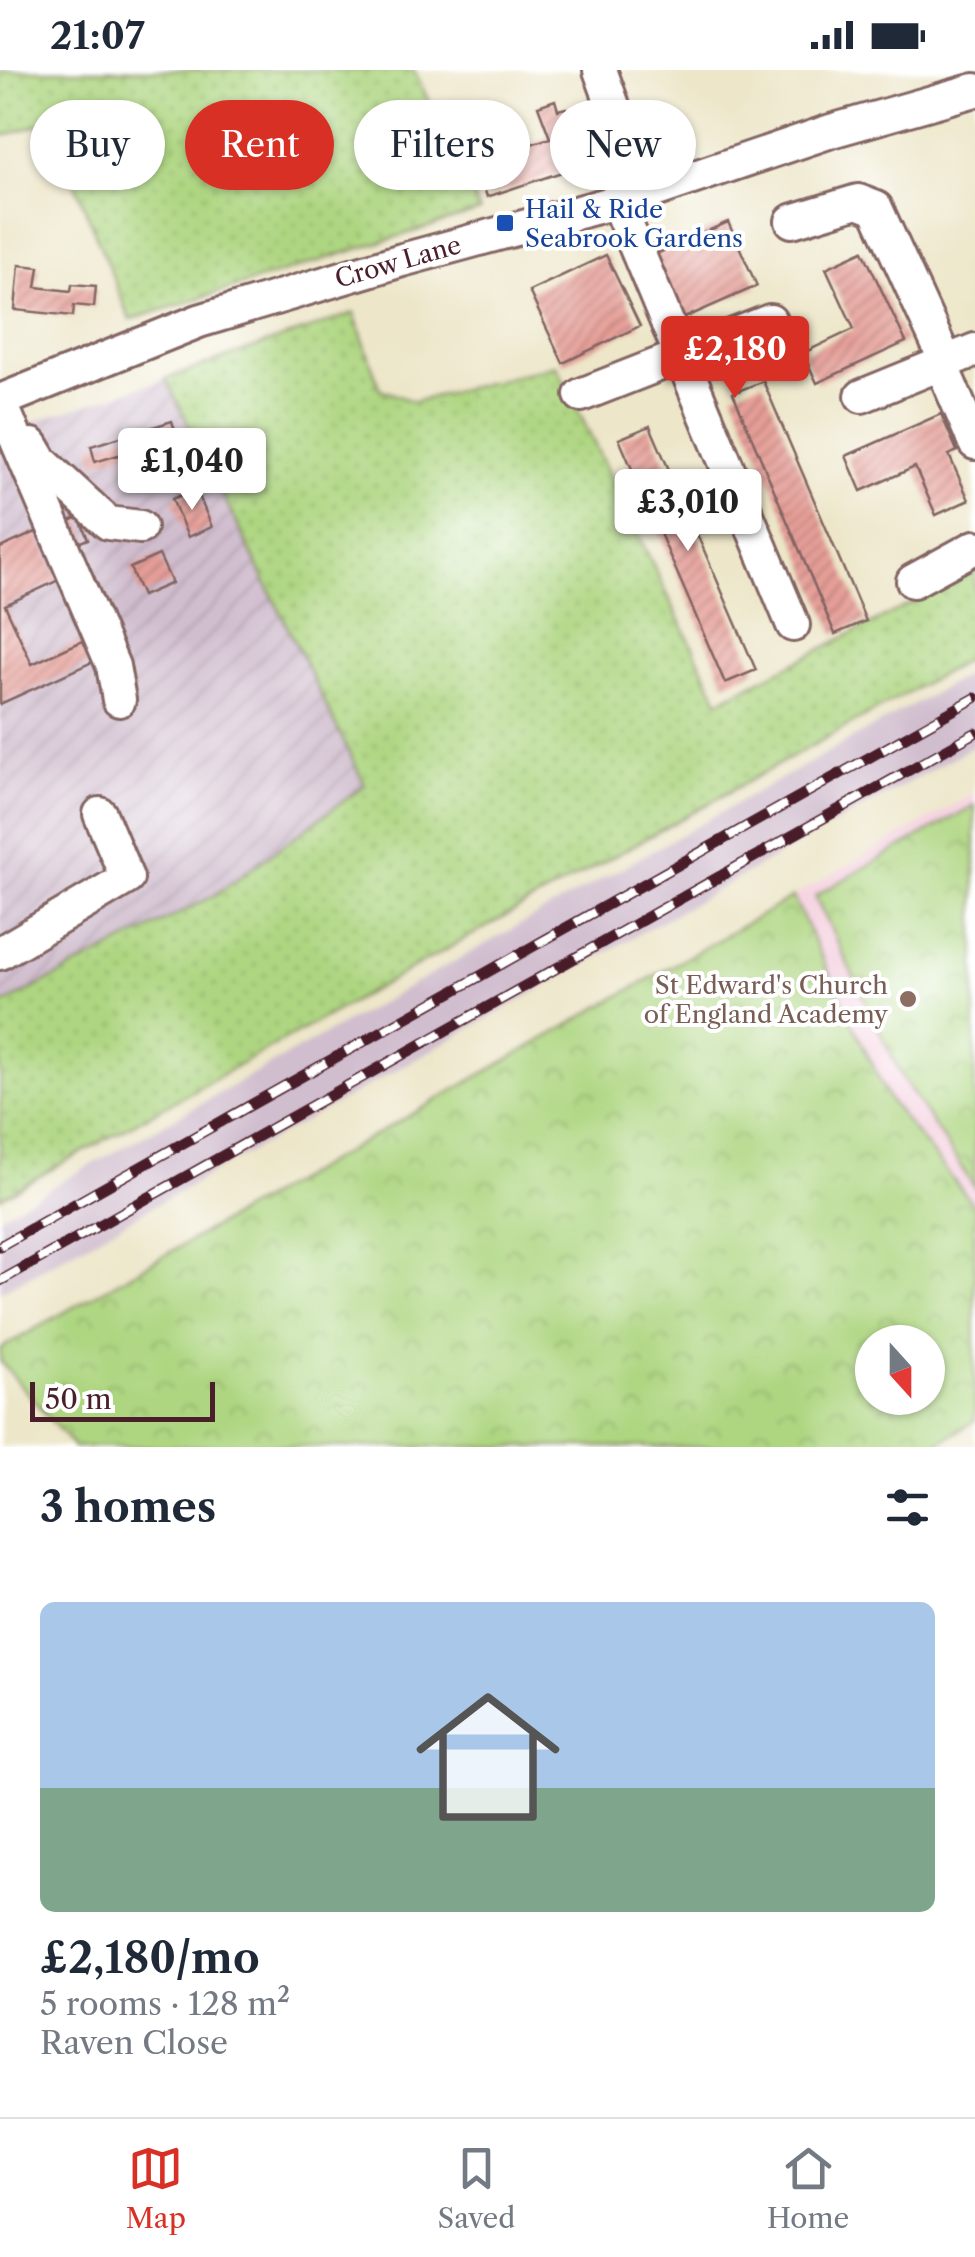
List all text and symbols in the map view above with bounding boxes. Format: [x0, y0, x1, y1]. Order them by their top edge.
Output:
text: 21:07 [50, 12, 145, 59]
chip: Buy [30, 100, 165, 190]
chip: Rent [185, 100, 334, 190]
chip: Filters [354, 100, 530, 190]
chip: New [550, 100, 696, 190]
place label: Hail & Ride Seabrook Gardens [525, 194, 743, 254]
marker: Hail & Ride Seabrook Gardens [494, 212, 516, 234]
street label: Crow Lane [331, 229, 465, 295]
pin: £2,180 [654, 316, 816, 401]
text: £2,180 [683, 329, 787, 368]
pin: £1,040 [111, 428, 273, 513]
text: £1,040 [140, 441, 244, 480]
pin: £3,010 [607, 469, 769, 554]
text: £3,010 [637, 482, 739, 521]
place label: St Edward's Church of England Academy [644, 970, 889, 1030]
marker: St Edward's Church of England Academy [897, 988, 919, 1010]
north arrow [855, 1325, 945, 1415]
map controls [855, 1325, 945, 1415]
scale bar [30, 1377, 215, 1422]
text: 50 m [45, 1382, 112, 1416]
icon: filters [880, 1480, 935, 1535]
text: 3 homes [40, 1481, 216, 1533]
icon: home [398, 1667, 578, 1847]
text: £2,180/mo [40, 1932, 260, 1984]
text: 5 rooms · 128 m² [40, 1984, 290, 2023]
text: Raven Close [40, 2023, 228, 2062]
tab: Map [126, 2141, 186, 2235]
tab: Saved [438, 2141, 515, 2235]
tab: Home [767, 2141, 849, 2235]

